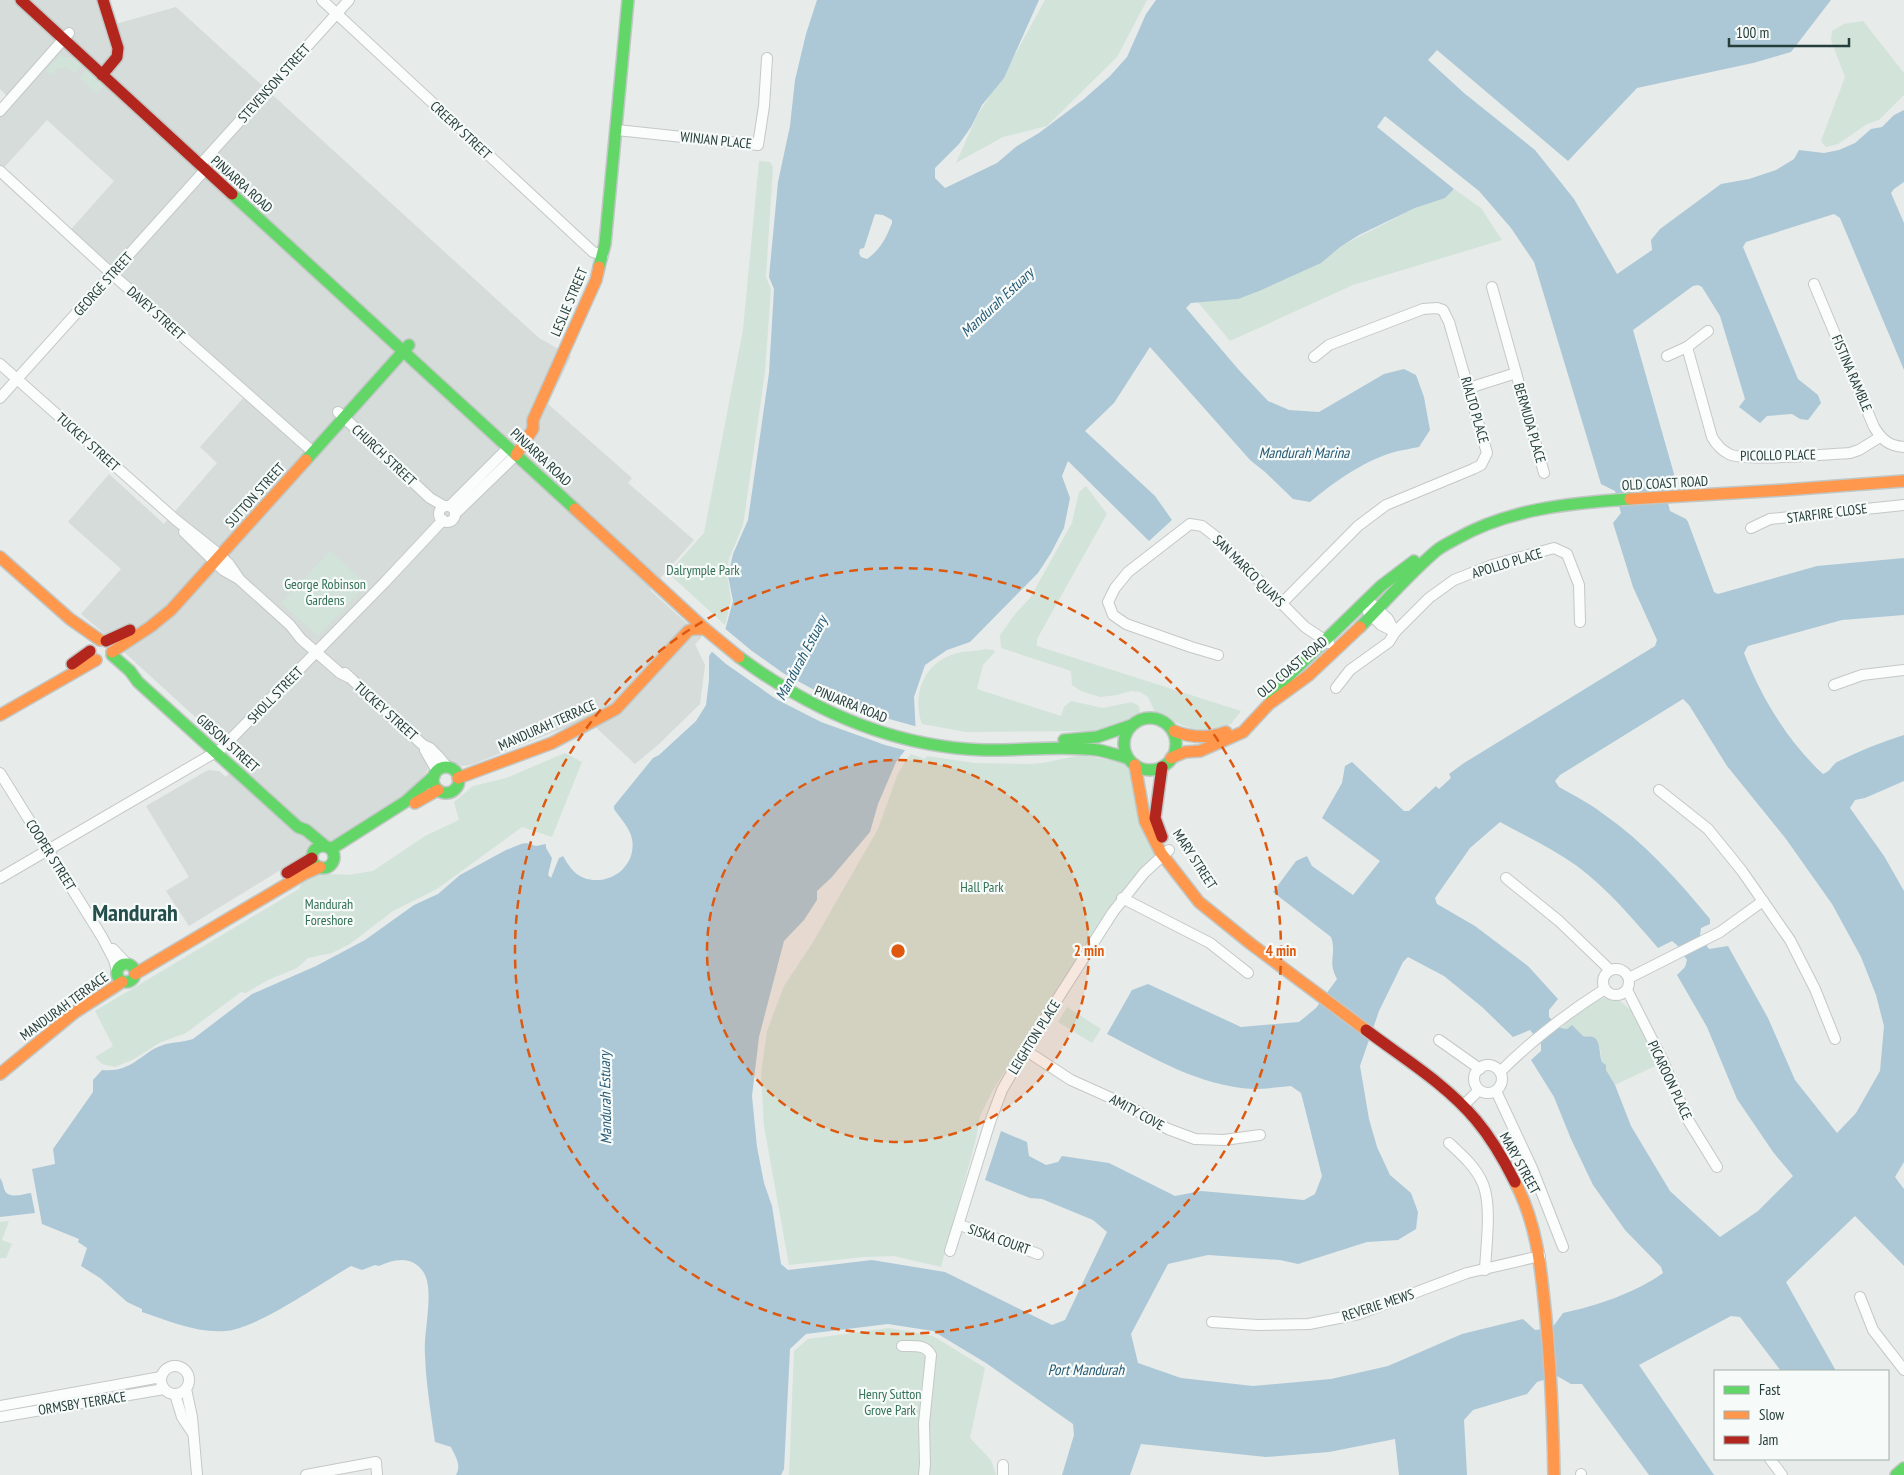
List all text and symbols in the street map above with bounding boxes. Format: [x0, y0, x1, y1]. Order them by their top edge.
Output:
scale bar [1729, 15, 1849, 47]
text: 100 m [1736, 23, 1769, 42]
street label: STEVENSON STREET [234, 39, 315, 126]
street label: CREERY STREET [427, 97, 496, 164]
street label: WINJAN PLACE [679, 127, 753, 153]
street label: PINJARRA ROAD [207, 152, 277, 216]
street label: GEORGE STREET [70, 248, 137, 320]
water label: Mandurah Estuary [957, 262, 1039, 341]
street label: LESLIE STREET [546, 264, 592, 339]
street label: DAVEY STREET [123, 282, 189, 344]
street label: FISTINA RAMBLE [1828, 332, 1876, 414]
street label: RIALTO PLACE [1457, 375, 1493, 445]
street label: BERMUDA PLACE [1510, 381, 1550, 465]
street label: TUCKEY STREET [53, 409, 124, 476]
street label: CHURCH STREET [348, 421, 421, 490]
street label: PINJARRA ROAD [507, 424, 575, 490]
water label: Mandurah Marina [1259, 443, 1350, 462]
street label: PICOLLO PLACE [1740, 445, 1816, 465]
street label: SUTTON STREET [221, 458, 289, 531]
street label: OLD COAST ROAD [1621, 472, 1709, 494]
street label: STARFIRE CLOSE [1786, 499, 1868, 527]
street label: SAN MARCO QUAYS [1209, 531, 1289, 611]
street label: APOLLO PLACE [1470, 544, 1544, 582]
park label: Dalrymple Park [666, 561, 740, 579]
park label: George Robinson Gardens [284, 575, 366, 609]
water label: Mandurah Estuary [771, 610, 832, 703]
street label: OLD COAST ROAD [1253, 632, 1331, 702]
street label: SHOLL STREET [243, 662, 307, 727]
street label: TUCKEY STREET [351, 678, 422, 745]
street label: PINJARRA ROAD [812, 681, 890, 727]
street label: MANDURAH TERRACE [495, 695, 599, 755]
street label: GIBSON STREET [193, 710, 264, 776]
street label: COOPER STREET [22, 816, 80, 895]
street label: MARY STREET [1169, 826, 1221, 893]
park label: Hall Park [960, 878, 1004, 896]
park label: Mandurah Foreshore [305, 895, 353, 929]
district label: Mandurah [92, 897, 178, 928]
text: 2 min [1074, 941, 1104, 960]
text: 4 min [1266, 941, 1296, 960]
centre of rings [889, 942, 907, 960]
street label: MANDURAH TERRACE [16, 968, 112, 1044]
street label: LEIGHTON PLACE [1004, 996, 1064, 1078]
street label: PICAROON PLACE [1644, 1037, 1696, 1123]
water label: Mandurah Estuary [595, 1049, 615, 1145]
street label: AMITY COVE [1106, 1090, 1168, 1134]
street label: MARY STREET [1496, 1129, 1545, 1198]
street label: SISKA COURT [966, 1220, 1033, 1259]
street label: REVERIE MEWS [1340, 1285, 1416, 1325]
water label: Port Mandurah [1048, 1360, 1126, 1379]
legend [1714, 1370, 1889, 1460]
text: Fast [1759, 1380, 1780, 1399]
park label: Henry Sutton Grove Park [859, 1385, 921, 1419]
street label: ORMSBY TERRACE [37, 1387, 127, 1419]
text: Slow [1759, 1405, 1784, 1424]
text: Jam [1758, 1430, 1778, 1449]

